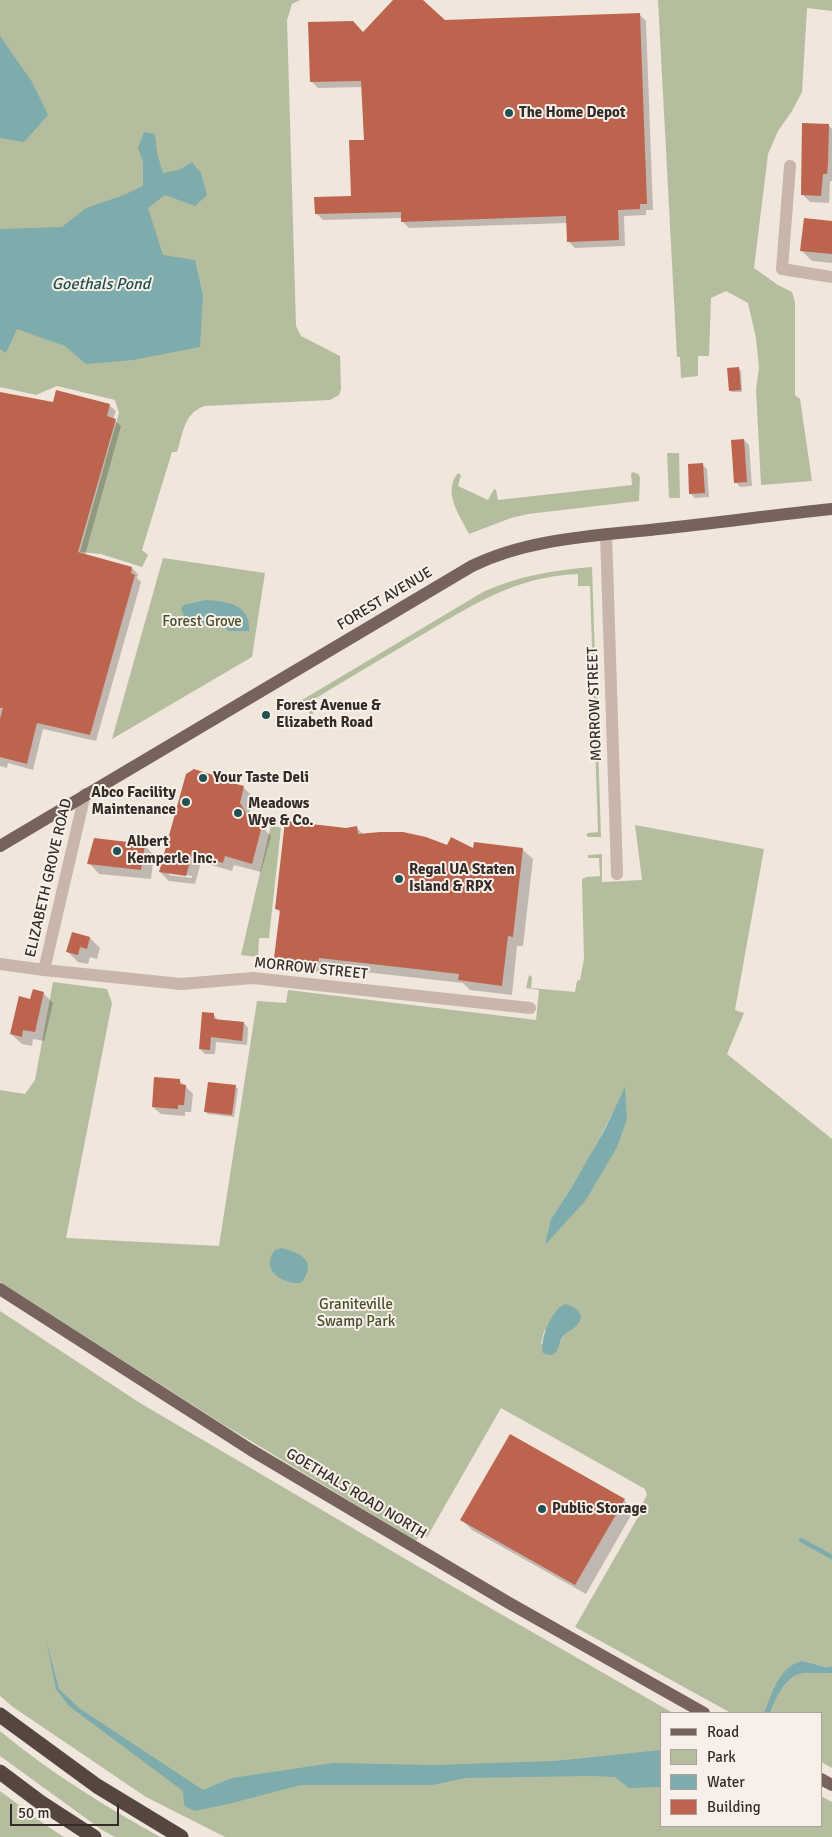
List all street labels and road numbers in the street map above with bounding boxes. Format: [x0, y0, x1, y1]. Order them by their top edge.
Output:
street label: FOREST AVENUE [334, 563, 436, 635]
street label: MORROW STREET [584, 647, 606, 761]
street label: ELIZABETH GROVE ROAD [22, 797, 76, 959]
street label: MORROW STREET [253, 954, 369, 984]
street label: GOETHALS ROAD NORTH [282, 1445, 430, 1543]

